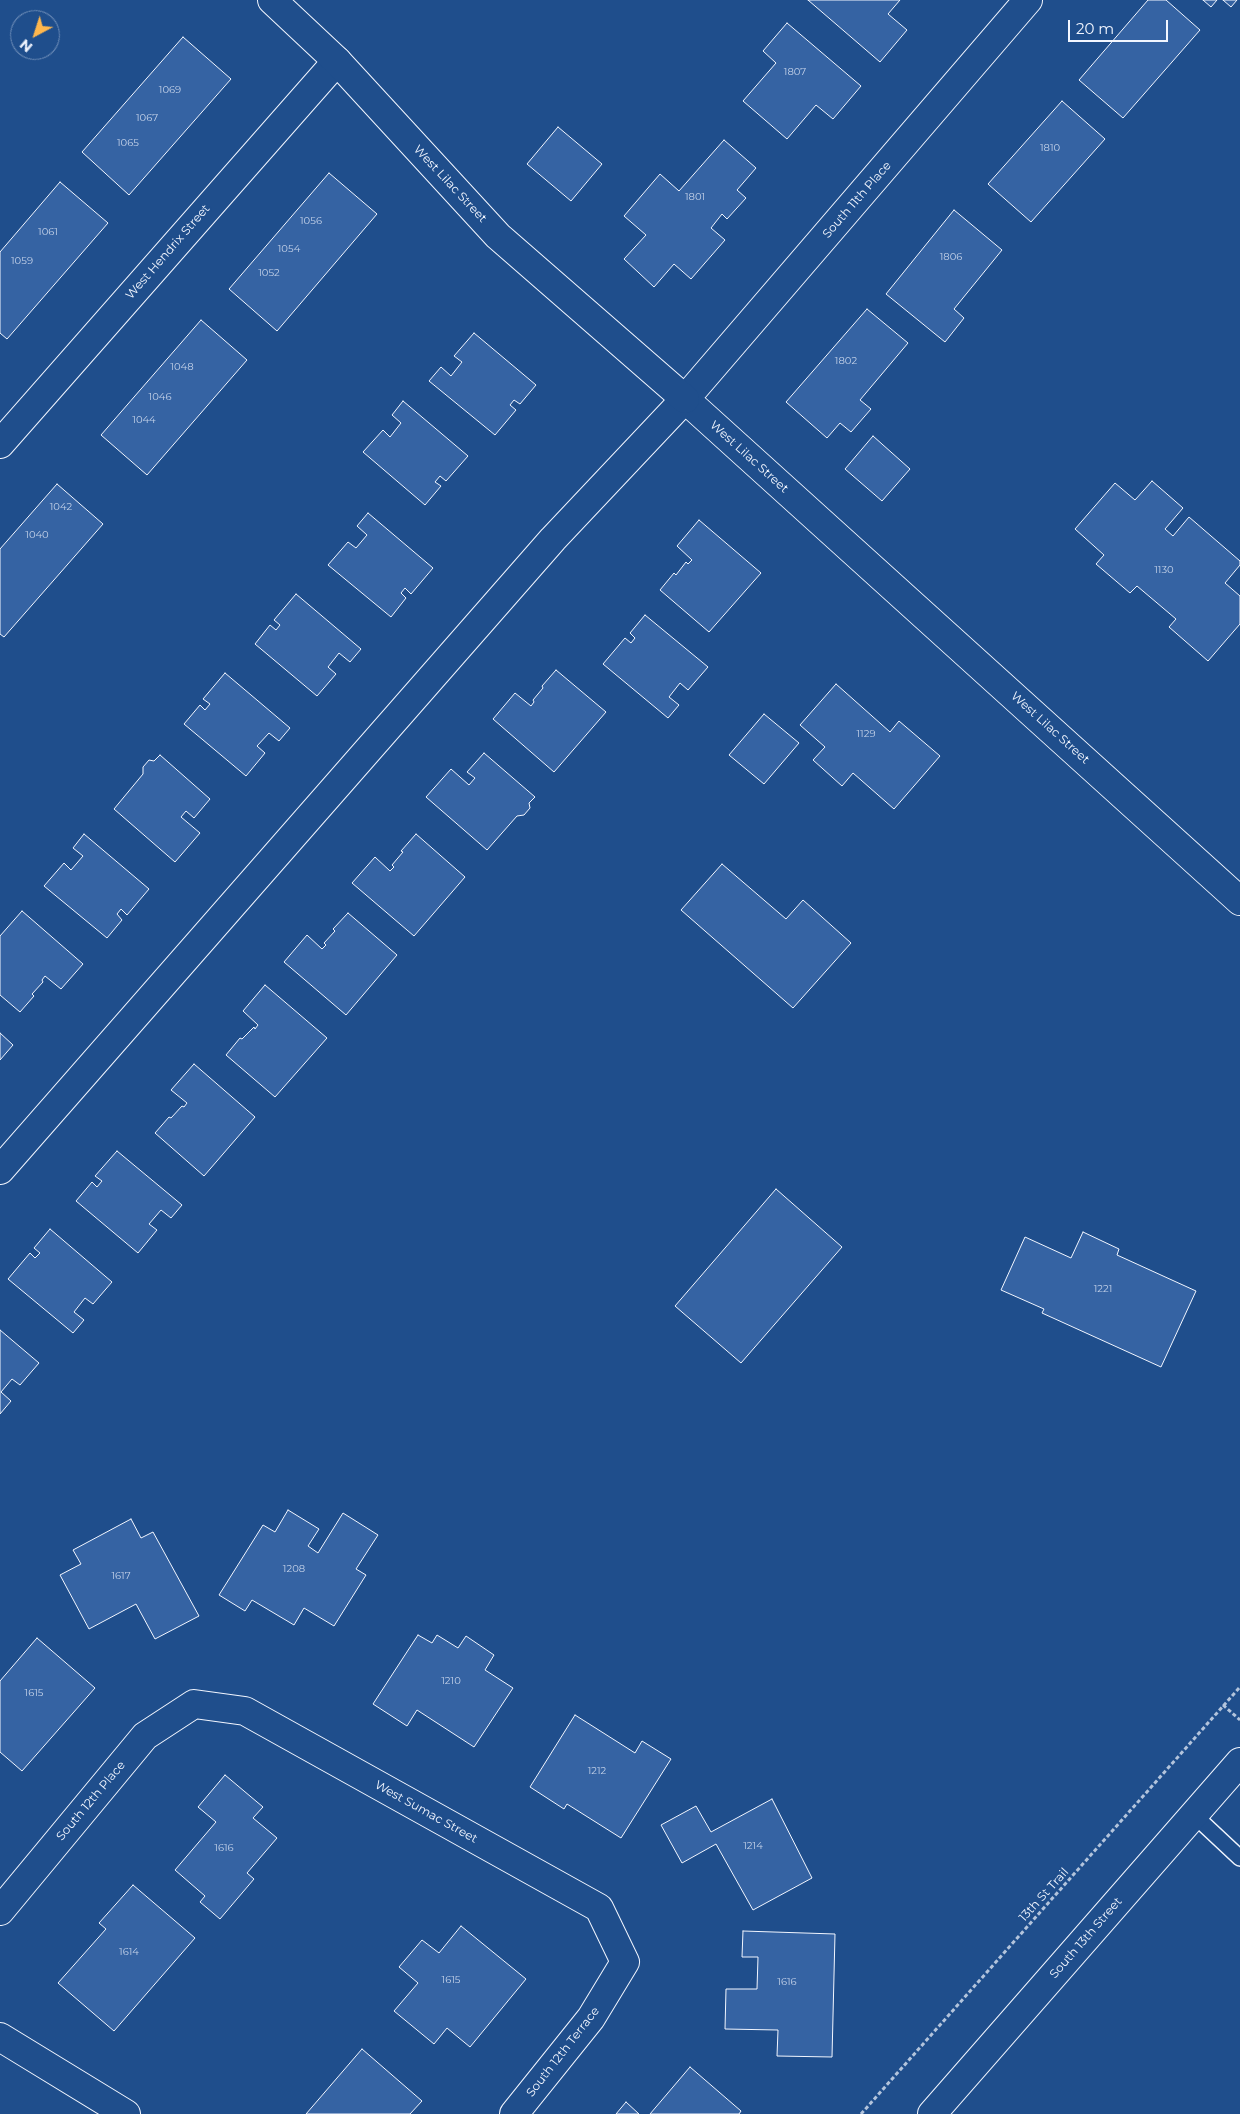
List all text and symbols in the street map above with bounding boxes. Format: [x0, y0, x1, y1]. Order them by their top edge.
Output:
north arrow [10, 10, 60, 60]
scale bar [1070, 10, 1170, 42]
text: 20 m [1076, 19, 1114, 38]
text: N [16, 35, 36, 56]
house number: 1807 [784, 66, 806, 78]
house number: 1069 [159, 84, 181, 96]
house number: 1067 [136, 112, 158, 124]
house number: 1065 [117, 137, 139, 149]
street label: West Lilac Street [410, 142, 490, 226]
house number: 1810 [1040, 142, 1060, 154]
street label: South 11th Place [820, 159, 894, 241]
house number: 1801 [685, 191, 705, 203]
street label: West Hendrix Street [123, 202, 213, 302]
house number: 1056 [300, 215, 322, 227]
house number: 1061 [38, 226, 58, 238]
house number: 1054 [278, 243, 300, 255]
house number: 1806 [940, 251, 962, 263]
house number: 1059 [11, 255, 33, 267]
house number: 1052 [258, 267, 280, 279]
house number: 1802 [835, 355, 857, 367]
house number: 1048 [170, 361, 194, 373]
house number: 1046 [149, 391, 171, 403]
house number: 1044 [132, 414, 156, 426]
street label: West Lilac Street [707, 418, 791, 496]
house number: 1042 [50, 501, 72, 513]
house number: 1040 [25, 529, 49, 541]
house number: 1130 [1154, 564, 1174, 576]
street label: West Lilac Street [1008, 689, 1092, 767]
house number: 1129 [857, 728, 875, 740]
house number: 1221 [1094, 1283, 1112, 1295]
house number: 1208 [283, 1563, 305, 1575]
house number: 1617 [111, 1570, 131, 1582]
house number: 1210 [441, 1675, 461, 1687]
house number: 1615 [25, 1687, 43, 1699]
street label: South 12th Place [54, 1758, 128, 1844]
house number: 1212 [588, 1765, 606, 1777]
street label: West Sumac Street [372, 1778, 480, 1846]
house number: 1214 [743, 1840, 763, 1852]
house number: 1616 [214, 1842, 234, 1854]
street label: 13th St Trail [1016, 1865, 1072, 1925]
street label: South 13th Street [1047, 1895, 1125, 1981]
house number: 1614 [119, 1946, 139, 1958]
house number: 1615 [442, 1974, 460, 1986]
house number: 1616 [777, 1976, 797, 1988]
street label: South 12th Terrace [524, 2004, 602, 2100]

